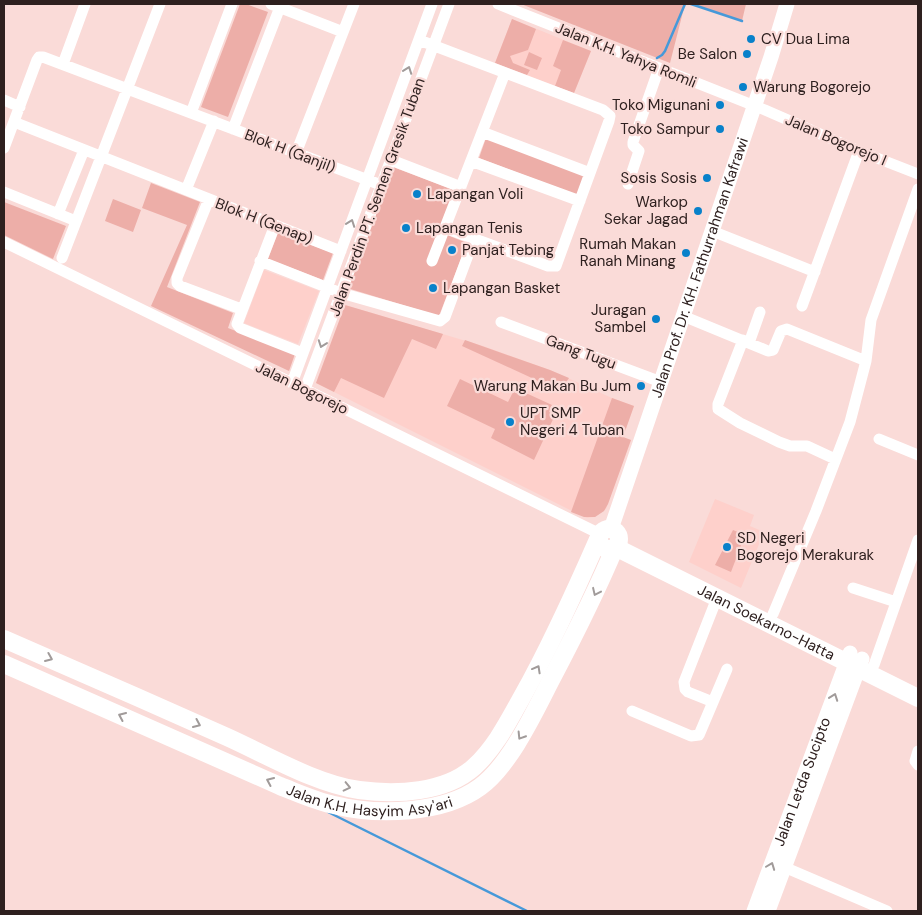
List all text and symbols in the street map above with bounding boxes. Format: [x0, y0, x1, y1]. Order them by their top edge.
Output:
street label: Jalan K.H. Yahya Romli [552, 18, 700, 92]
place label: CV Dua Lima [761, 29, 850, 49]
marker: CV Dua Lima [745, 33, 757, 45]
place label: Be Salon [678, 44, 737, 64]
marker: Be Salon [741, 48, 753, 60]
one-way arrow [402, 66, 412, 75]
street label: Jalan Perdin PT. Semen Gresik Tuban [324, 75, 430, 319]
place label: Warung Bogorejo [753, 77, 871, 97]
marker: Warung Bogorejo [737, 81, 749, 93]
place label: Toko Migunani [612, 95, 710, 115]
marker: Toko Migunani [714, 99, 726, 111]
street label: Jalan Bogorejo I [782, 110, 890, 170]
place label: Toko Sampur [620, 119, 710, 139]
marker: Toko Sampur [714, 123, 726, 135]
street label: Blok H (Ganjil) [242, 124, 338, 178]
street label: Jalan Prof. Dr. KH. Fathurrahman Kafrawi [646, 135, 753, 400]
place label: Sosis Sosis [620, 168, 697, 188]
marker: Sosis Sosis [701, 172, 713, 184]
place label: Lapangan Voli [427, 184, 523, 204]
marker: Lapangan Voli [411, 188, 423, 200]
place label: Warkop Sekar Jagad [604, 192, 688, 229]
street label: Blok H (Genap) [212, 193, 316, 249]
marker: Warkop Sekar Jagad [692, 205, 704, 217]
place label: Lapangan Tenis [416, 218, 523, 238]
one-way arrow [345, 219, 355, 227]
marker: Lapangan Tenis [400, 222, 412, 234]
place label: Rumah Makan Ranah Minang [579, 234, 676, 271]
place label: Panjat Tebing [462, 240, 554, 260]
marker: Panjat Tebing [446, 244, 458, 256]
marker: Rumah Makan Ranah Minang [680, 247, 692, 259]
place label: Lapangan Basket [443, 278, 560, 298]
marker: Lapangan Basket [427, 282, 439, 294]
place label: Juragan Sambel [591, 300, 646, 337]
marker: Juragan Sambel [650, 313, 662, 325]
street label: Gang Tugu [543, 330, 619, 374]
one-way arrow [318, 340, 328, 348]
street label: Jalan Bogorejo [252, 357, 352, 419]
place label: Warung Makan Bu Jum [474, 376, 631, 396]
marker: Warung Makan Bu Jum [635, 380, 647, 392]
place label: UPT SMP Negeri 4 Tuban [520, 403, 624, 440]
marker: UPT SMP Negeri 4 Tuban [504, 416, 516, 428]
place label: SD Negeri Bogorejo Merakurak [737, 528, 875, 565]
marker: SD Negeri Bogorejo Merakurak [721, 541, 733, 553]
street label: Jalan Soekarno-Hatta [694, 580, 838, 665]
one-way arrow [591, 587, 602, 596]
one-way arrow [44, 652, 53, 663]
one-way arrow [531, 666, 541, 675]
one-way arrow [828, 693, 838, 702]
one-way arrow [118, 711, 127, 722]
street label: Jalan Letda Sucipto [769, 714, 835, 849]
one-way arrow [192, 717, 201, 728]
one-way arrow [517, 730, 527, 739]
one-way arrow [266, 777, 275, 788]
street label: Jalan K.H. Hasyim Asy'ari [283, 780, 455, 821]
one-way arrow [342, 781, 351, 792]
one-way arrow [765, 862, 775, 870]

